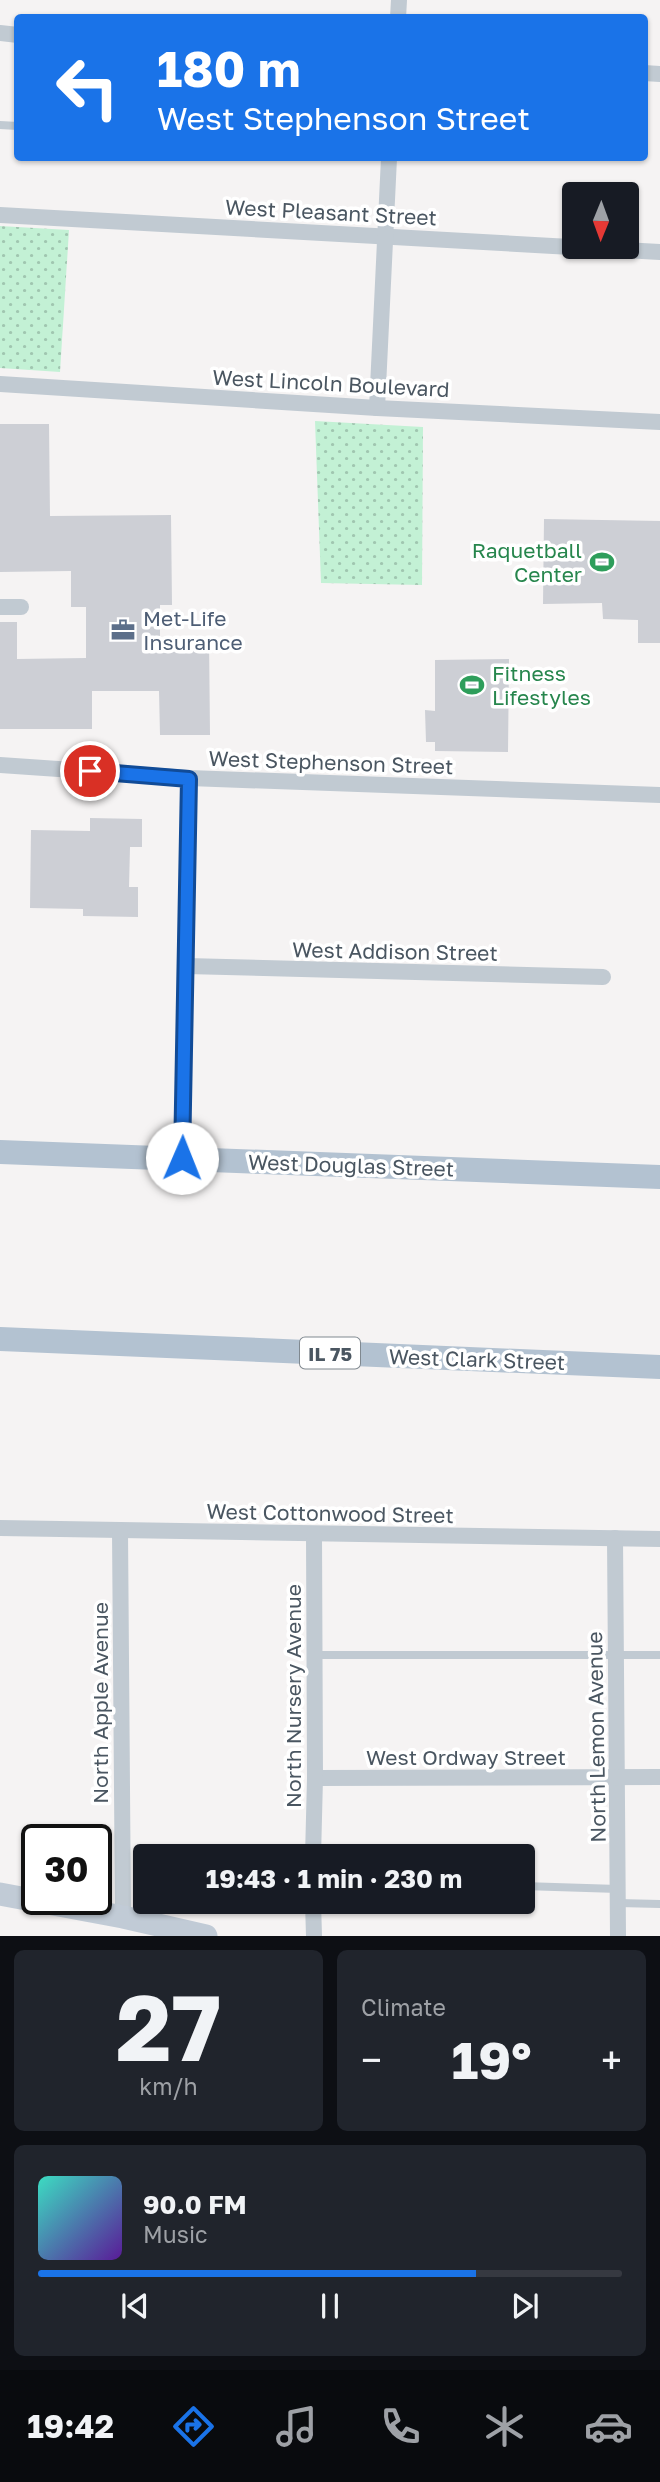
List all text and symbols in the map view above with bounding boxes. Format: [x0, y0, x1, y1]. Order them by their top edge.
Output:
text: 180 m [157, 39, 301, 98]
icon: left [42, 42, 133, 133]
text: West Stephenson Street [157, 99, 530, 137]
north arrow [562, 182, 639, 259]
map controls [562, 182, 639, 259]
street label: West Pleasant Street [224, 193, 438, 231]
street label: West Lincoln Boulevard [212, 364, 450, 402]
place label: Raquetball Center [472, 537, 582, 587]
sports icon: Raquetball Center [588, 548, 616, 576]
place label: Met-Life Insurance [143, 605, 243, 655]
office icon: Met-Life Insurance [109, 616, 137, 644]
place label: Fitness Lifestyles [492, 660, 591, 710]
sports icon: Fitness Lifestyles [458, 671, 486, 699]
pin [60, 741, 120, 801]
street label: West Stephenson Street [208, 745, 454, 779]
icon: arrive [71, 752, 109, 790]
street label: West Addison Street [292, 936, 498, 966]
position arrow [145, 1121, 219, 1195]
street label: West Douglas Street [247, 1148, 455, 1182]
road number: IL 75 [300, 1338, 360, 1368]
street label: West Clark Street [388, 1343, 566, 1375]
street label: West Cottonwood Street [206, 1498, 454, 1528]
street label: North Nursery Avenue [280, 1584, 306, 1808]
street label: North Apple Avenue [87, 1602, 113, 1804]
street label: North Lemon Avenue [581, 1631, 611, 1843]
street label: West Ordway Street [366, 1744, 566, 1770]
speed limit sign: 30 [21, 1824, 112, 1915]
text: 19:43 · 1 min · 230 m [206, 1863, 462, 1894]
text: 27 [116, 1972, 221, 2081]
text: Climate [361, 1993, 446, 2021]
text: 19° [451, 2028, 532, 2090]
text: − [361, 2037, 382, 2082]
text: + [601, 2037, 622, 2082]
text: km/h [139, 2072, 198, 2100]
text: 90.0 FM [143, 2189, 247, 2220]
text: Music [143, 2220, 208, 2248]
icon: previous [116, 2287, 154, 2325]
icon: pause [311, 2287, 349, 2325]
icon: next [506, 2287, 544, 2325]
icon: directions [169, 2402, 218, 2451]
icon: music [272, 2402, 321, 2451]
icon: phone [376, 2402, 425, 2451]
icon: climate [480, 2402, 529, 2451]
icon: car [584, 2402, 633, 2451]
text: 19:42 [27, 2407, 114, 2445]

